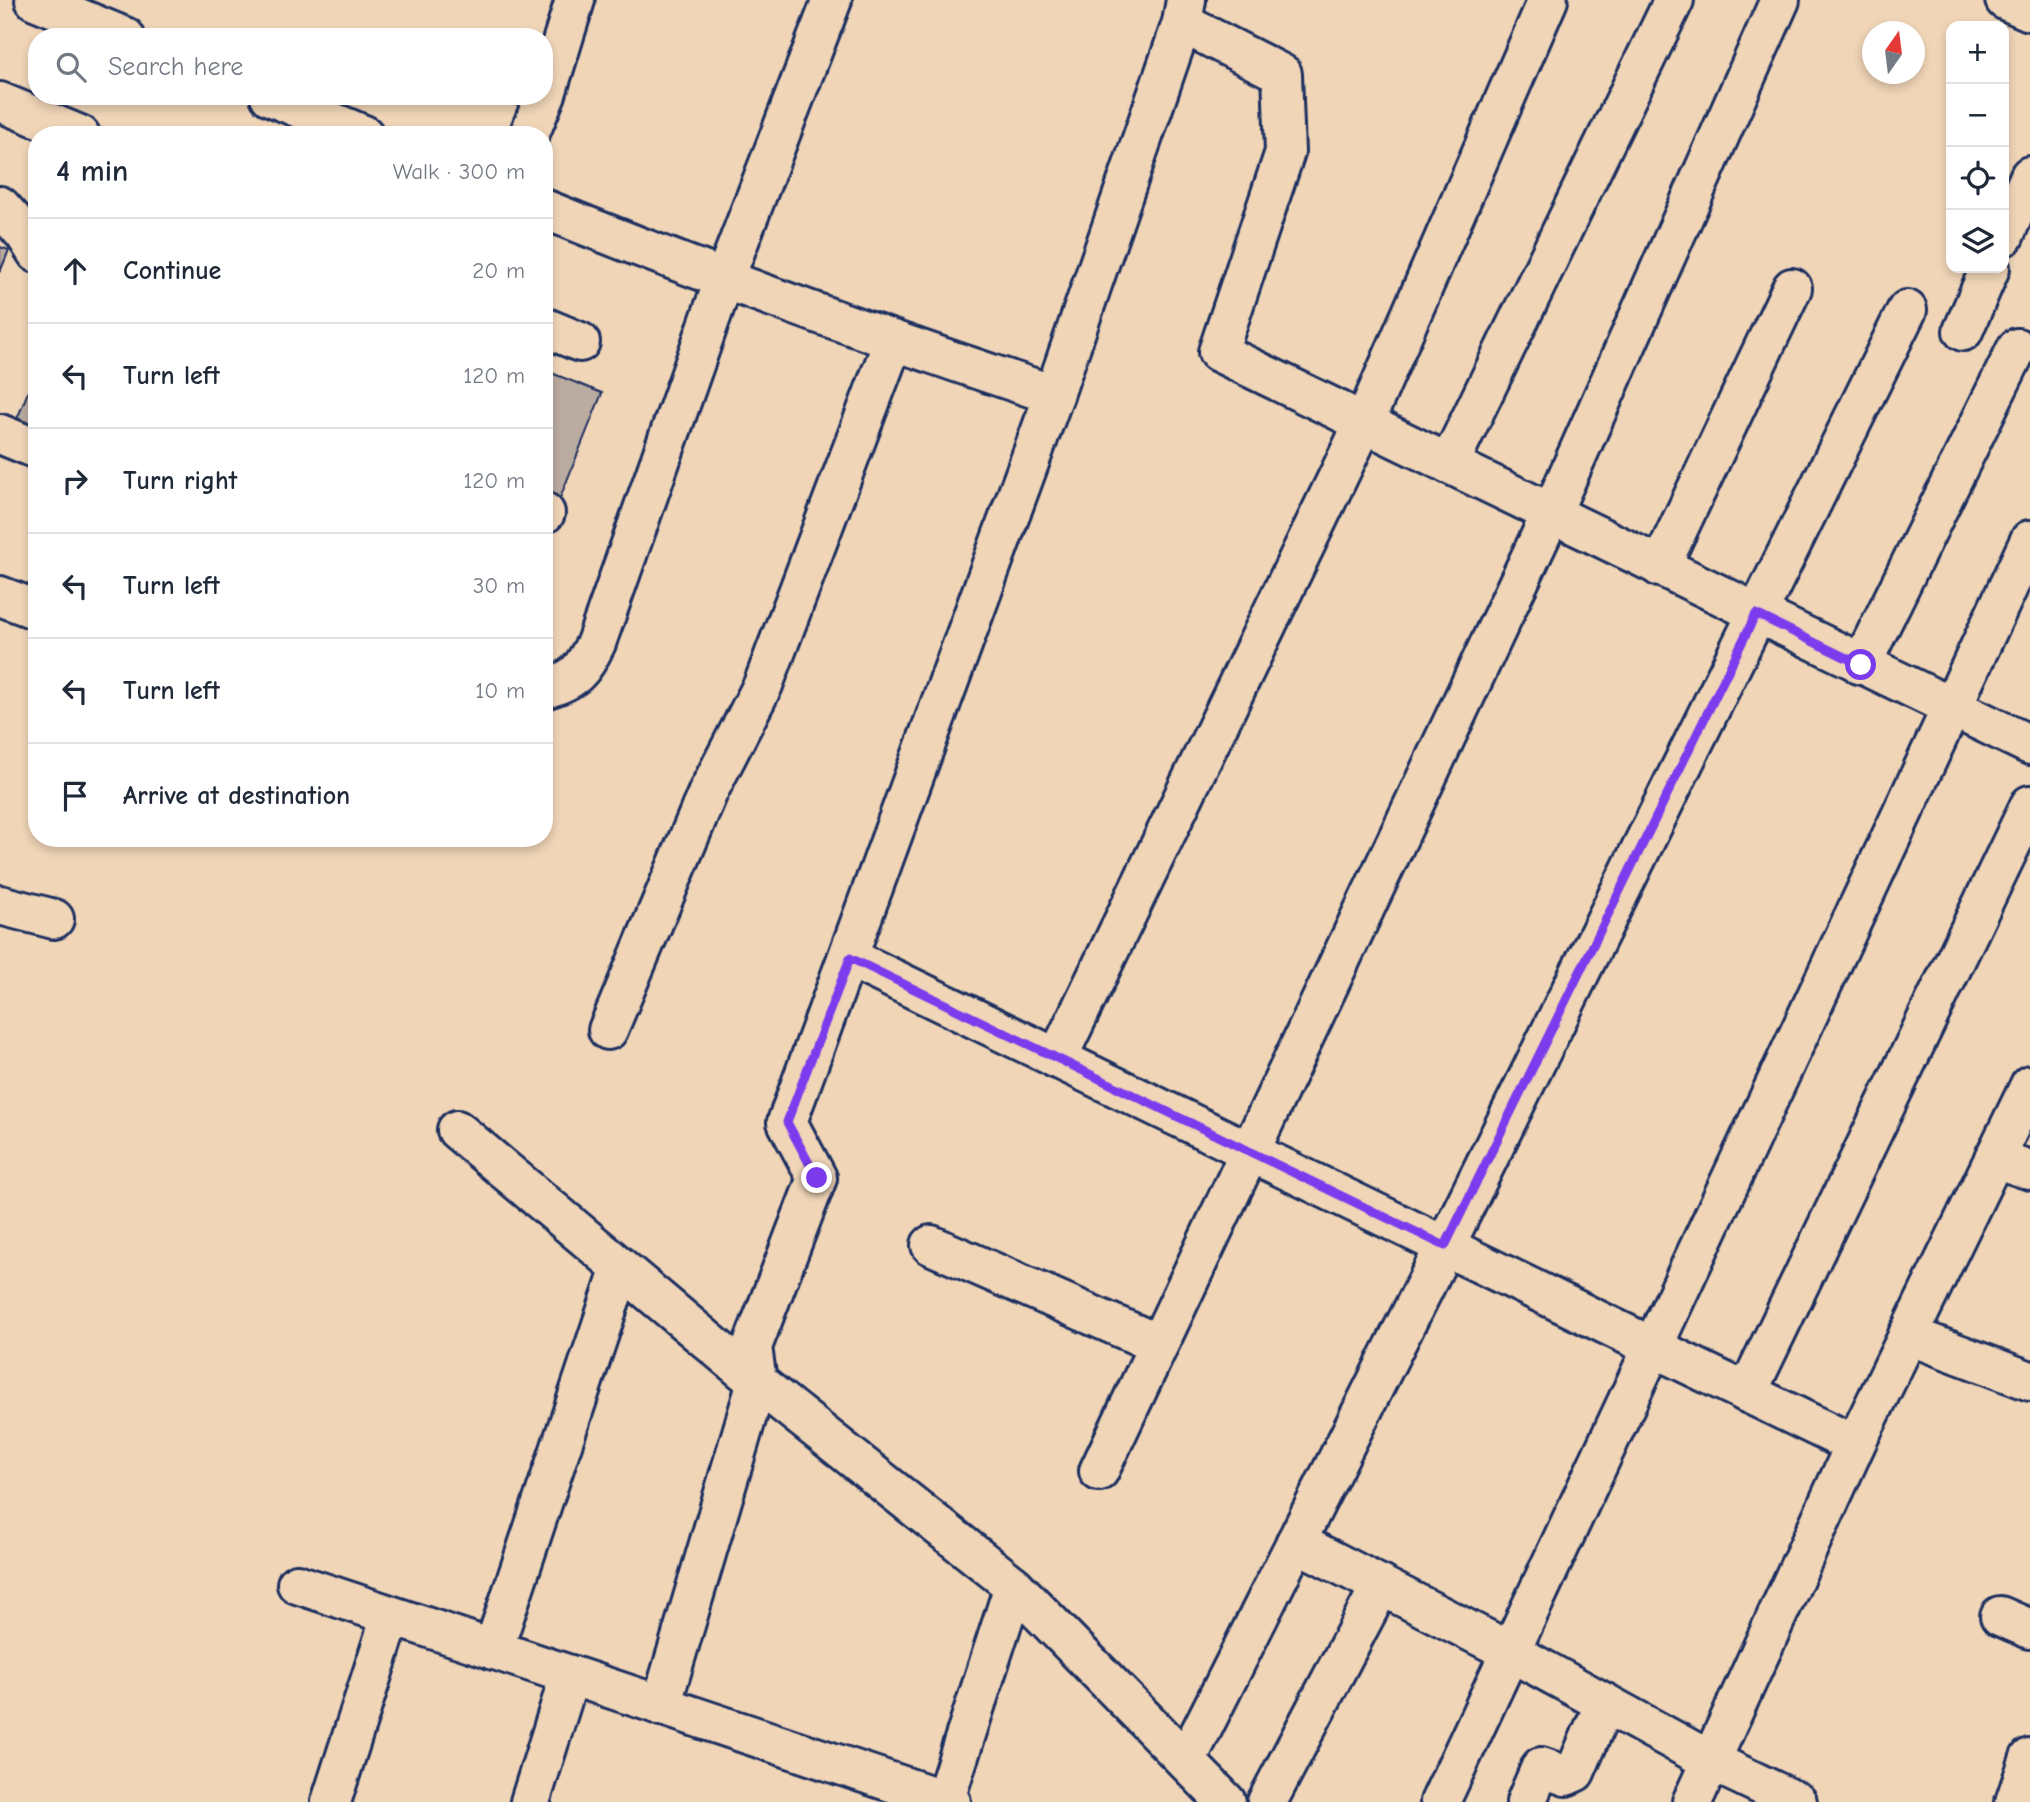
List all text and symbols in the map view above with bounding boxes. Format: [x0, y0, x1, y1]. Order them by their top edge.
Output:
north arrow [1862, 21, 1925, 84]
map controls [1946, 21, 2009, 273]
button: + [1946, 21, 2009, 84]
search box [28, 28, 553, 105]
icon: search [52, 48, 90, 86]
text: Search here [108, 52, 243, 82]
button: − [1946, 84, 2009, 147]
button: locate [1946, 147, 2009, 210]
text: 4 min [56, 154, 128, 189]
text: Walk · 300 m [393, 158, 525, 185]
button: layers [1946, 210, 2009, 273]
icon: ahead [56, 252, 94, 290]
text: Continue [123, 256, 221, 286]
text: 20 m [472, 257, 525, 284]
icon: left [56, 357, 94, 395]
text: Turn left [123, 361, 220, 391]
text: 120 m [463, 362, 525, 389]
icon: right [56, 462, 94, 500]
text: Turn right [123, 466, 237, 496]
text: 120 m [463, 467, 525, 494]
icon: left [56, 567, 94, 605]
text: Turn left [123, 571, 220, 601]
text: 30 m [473, 572, 525, 599]
route start [1845, 649, 1876, 680]
icon: left [56, 672, 94, 710]
text: Turn left [123, 676, 220, 706]
text: 10 m [475, 677, 525, 704]
icon: arrive [56, 777, 94, 815]
text: Arrive at destination [123, 781, 350, 811]
route end [801, 1162, 832, 1193]

